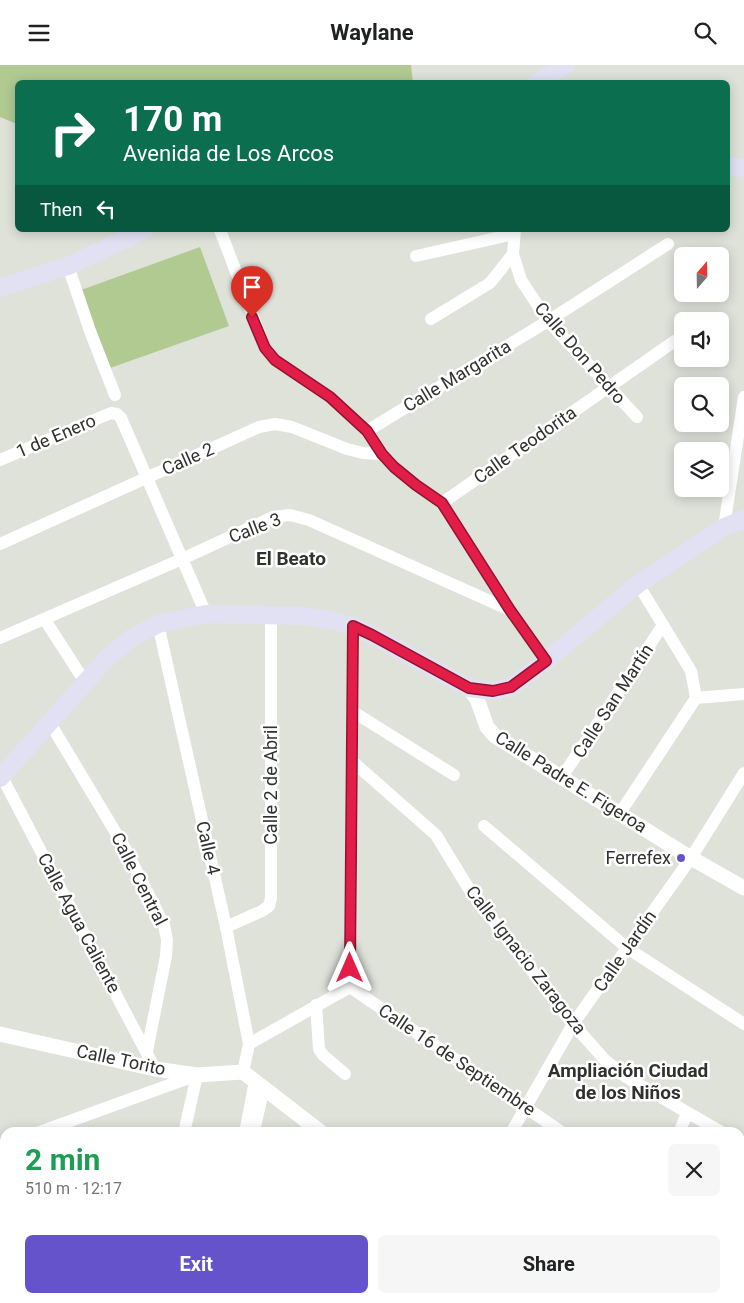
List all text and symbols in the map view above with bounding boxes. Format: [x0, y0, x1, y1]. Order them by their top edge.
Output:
icon: menu [25, 19, 53, 47]
icon: search [691, 19, 719, 47]
text: Waylane [330, 20, 414, 45]
text: 170 m [123, 99, 222, 140]
icon: right [40, 100, 105, 165]
text: Avenida de Los Arcos [123, 141, 334, 166]
icon: left [92, 195, 120, 223]
text: Then [40, 198, 82, 221]
north arrow [674, 247, 729, 303]
map controls [674, 247, 729, 497]
pin [231, 266, 273, 317]
icon: arrive [238, 273, 266, 301]
street label: Calle Don Pedro [531, 298, 630, 408]
button: sound [674, 312, 729, 367]
street label: Calle Margarita [399, 335, 514, 416]
button: search [674, 377, 729, 432]
street label: Calle Teodorita [469, 402, 580, 488]
street label: 1 de Enero [13, 409, 99, 462]
street label: Calle 2 [159, 438, 217, 479]
button: layers [674, 442, 729, 497]
street label: Calle 3 [226, 508, 284, 547]
district label: El Beato [256, 547, 326, 570]
street label: Calle San Martín [568, 640, 657, 762]
street label: Calle 2 de Abril [260, 725, 281, 845]
street label: Calle Padre E. Figeroa [492, 726, 651, 837]
street label: Calle 4 [192, 819, 225, 877]
street label: Calle Central [107, 829, 172, 929]
place label: Ferrefex [606, 847, 671, 868]
street label: Calle Agua Caliente [34, 849, 125, 996]
marker: Ferrefex [675, 852, 687, 864]
street label: Calle Ignacio Zaragoza [462, 881, 591, 1038]
street label: Calle Jardín [589, 906, 660, 995]
position arrow [323, 941, 375, 993]
street label: Calle 16 de Septiembre [375, 999, 540, 1120]
street label: Calle Torito [75, 1040, 168, 1079]
district label: Ampliación Ciudad de los Niños [548, 1059, 708, 1104]
text: 2 min [25, 1142, 100, 1177]
button: close [668, 1144, 720, 1196]
text: 510 m · 12:17 [25, 1179, 122, 1198]
button: Exit [25, 1235, 368, 1293]
button: Share [378, 1235, 720, 1293]

